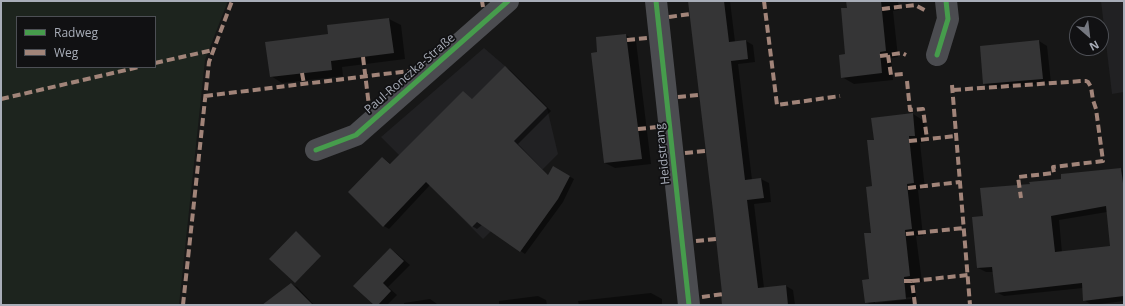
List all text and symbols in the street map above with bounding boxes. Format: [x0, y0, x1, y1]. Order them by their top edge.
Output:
legend [16, 16, 156, 68]
north arrow [1069, 16, 1109, 56]
text: Radweg [54, 24, 98, 41]
street label: Paul-Ronczka-Straße [362, 31, 458, 117]
text: N [1087, 37, 1102, 55]
text: Weg [54, 44, 78, 61]
street label: Heidstrang [653, 123, 673, 185]

